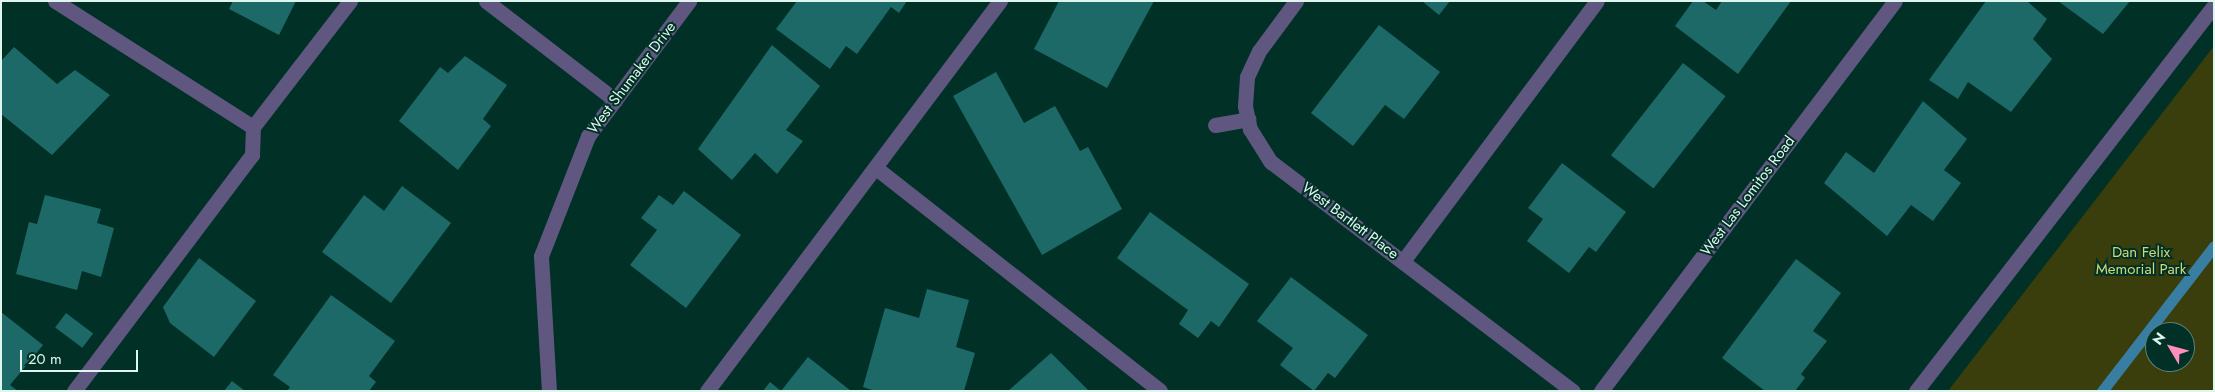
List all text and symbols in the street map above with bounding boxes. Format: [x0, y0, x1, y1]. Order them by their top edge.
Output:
street label: West Shumaker Drive [584, 18, 680, 138]
street label: West Las Lomitos Road [1697, 133, 1799, 259]
street label: West Bartlett Place [1298, 179, 1402, 263]
park label: Dan Felix Memorial Park [2096, 243, 2186, 278]
north arrow [2145, 322, 2195, 372]
text: N [2147, 328, 2170, 349]
scale bar [22, 340, 140, 372]
text: 20 m [28, 348, 62, 370]

